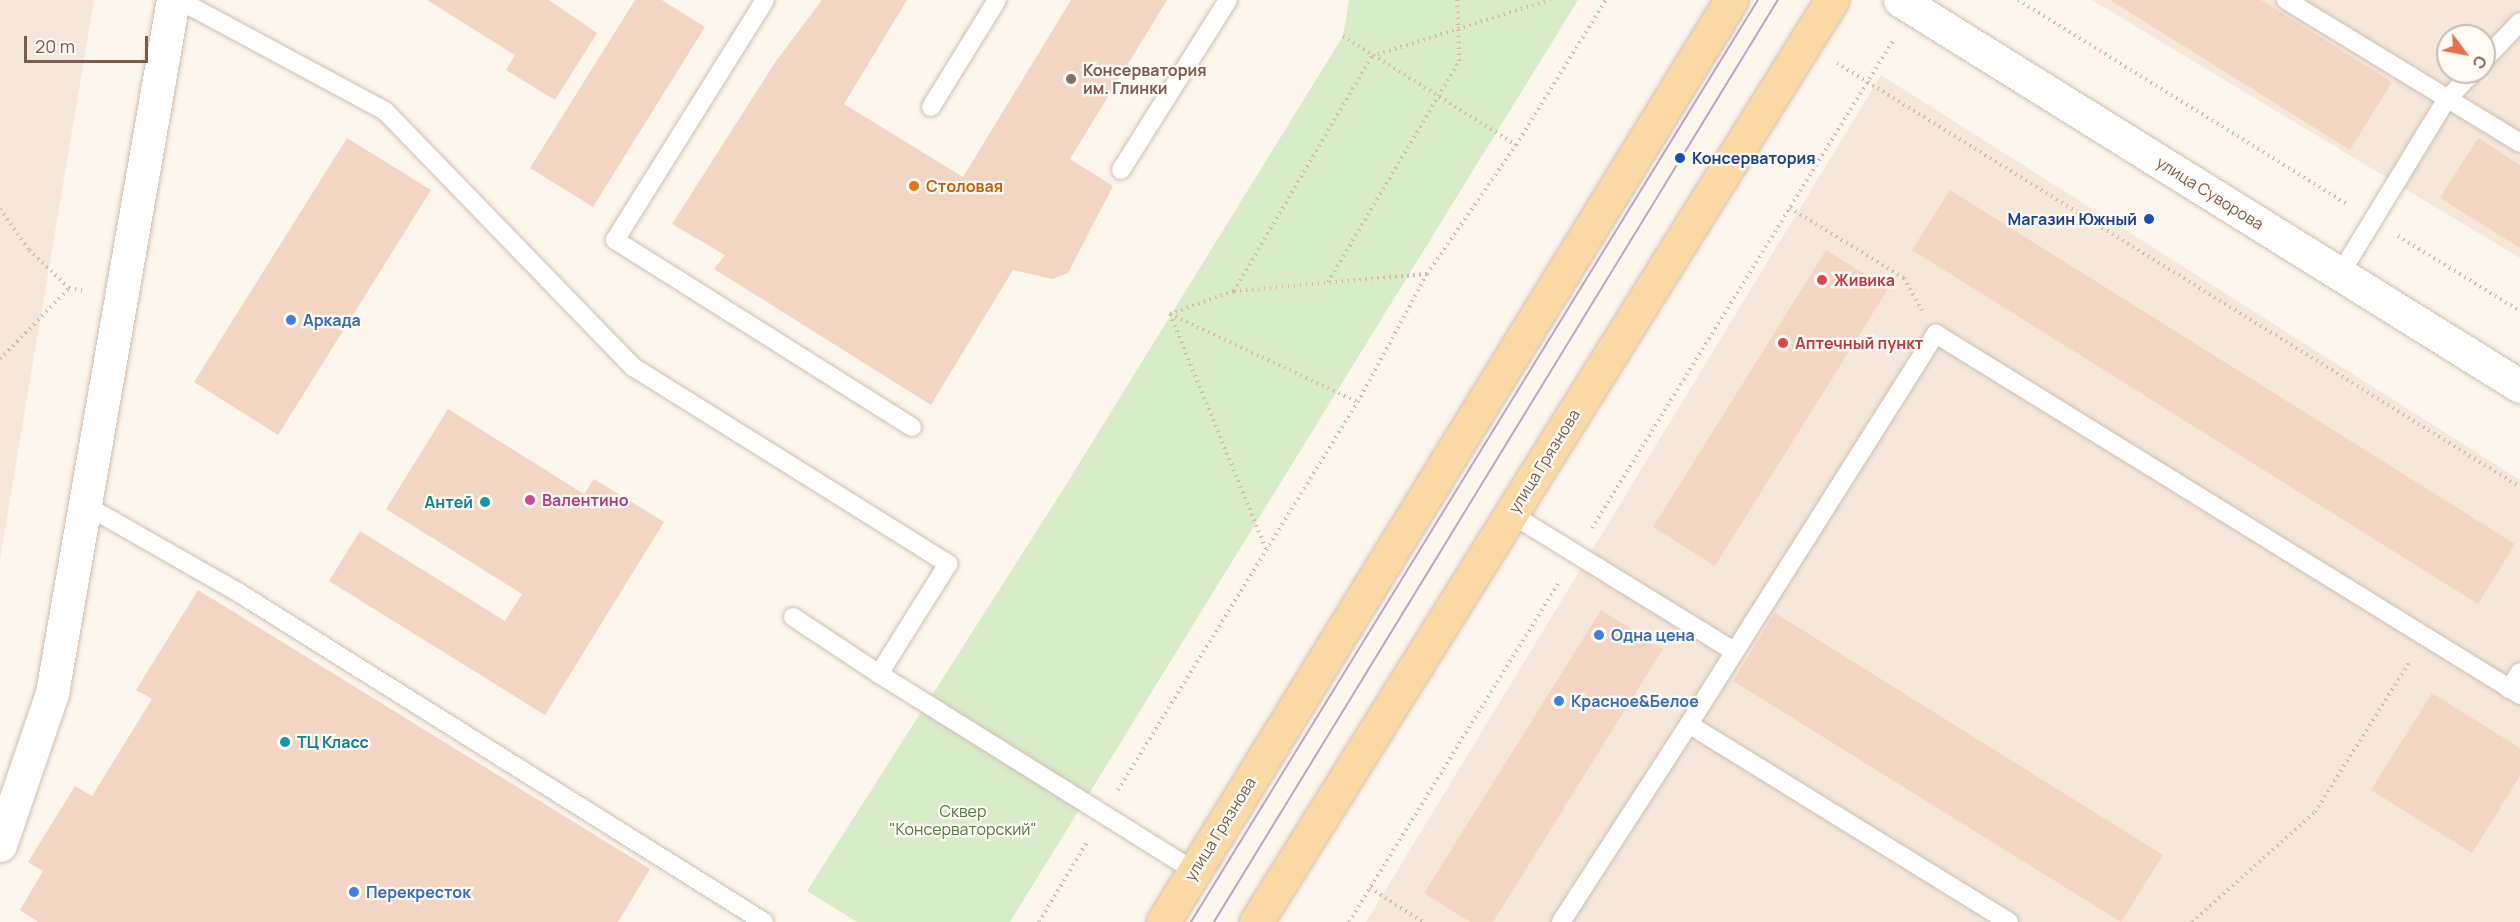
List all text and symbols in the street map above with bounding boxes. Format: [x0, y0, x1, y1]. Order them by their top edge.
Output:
scale bar [27, 24, 152, 62]
north arrow [2436, 24, 2496, 84]
text: 20 m [35, 34, 75, 58]
text: С [2467, 52, 2492, 73]
place label: Консерватория им. Глинки [1083, 60, 1207, 98]
marker: Консерватория им. Глинки [1064, 72, 1078, 86]
place label: Консерватория [1692, 148, 1816, 168]
marker: Консерватория [1673, 151, 1687, 165]
street label: улица Суворова [2153, 152, 2267, 234]
place label: Столовая [926, 176, 1003, 196]
marker: Столовая [907, 179, 921, 193]
place label: Магазин Южный [2008, 209, 2137, 229]
marker: Магазин Южный [2142, 212, 2156, 226]
place label: Живика [1834, 270, 1895, 290]
marker: Живика [1815, 273, 1829, 287]
place label: Аркада [303, 310, 361, 330]
marker: Аркада [284, 313, 298, 327]
place label: Аптечный пункт [1795, 333, 1923, 353]
marker: Аптечный пункт [1776, 336, 1790, 350]
street label: улица Грязнова [1504, 406, 1584, 516]
place label: Валентино [542, 490, 629, 510]
place label: Антей [424, 492, 473, 512]
marker: Валентино [523, 493, 537, 507]
marker: Антей [478, 495, 492, 509]
place label: Одна цена [1611, 625, 1695, 645]
marker: Одна цена [1592, 628, 1606, 642]
place label: Красное&Белое [1571, 691, 1699, 711]
marker: Красное&Белое [1552, 694, 1566, 708]
place label: ТЦ Класс [297, 732, 369, 752]
marker: ТЦ Класс [278, 735, 292, 749]
street label: улица Грязнова [1180, 774, 1260, 884]
park label: Сквер "Консерваторский" [889, 801, 1037, 839]
place label: Перекресток [366, 882, 471, 902]
marker: Перекресток [347, 885, 361, 899]

